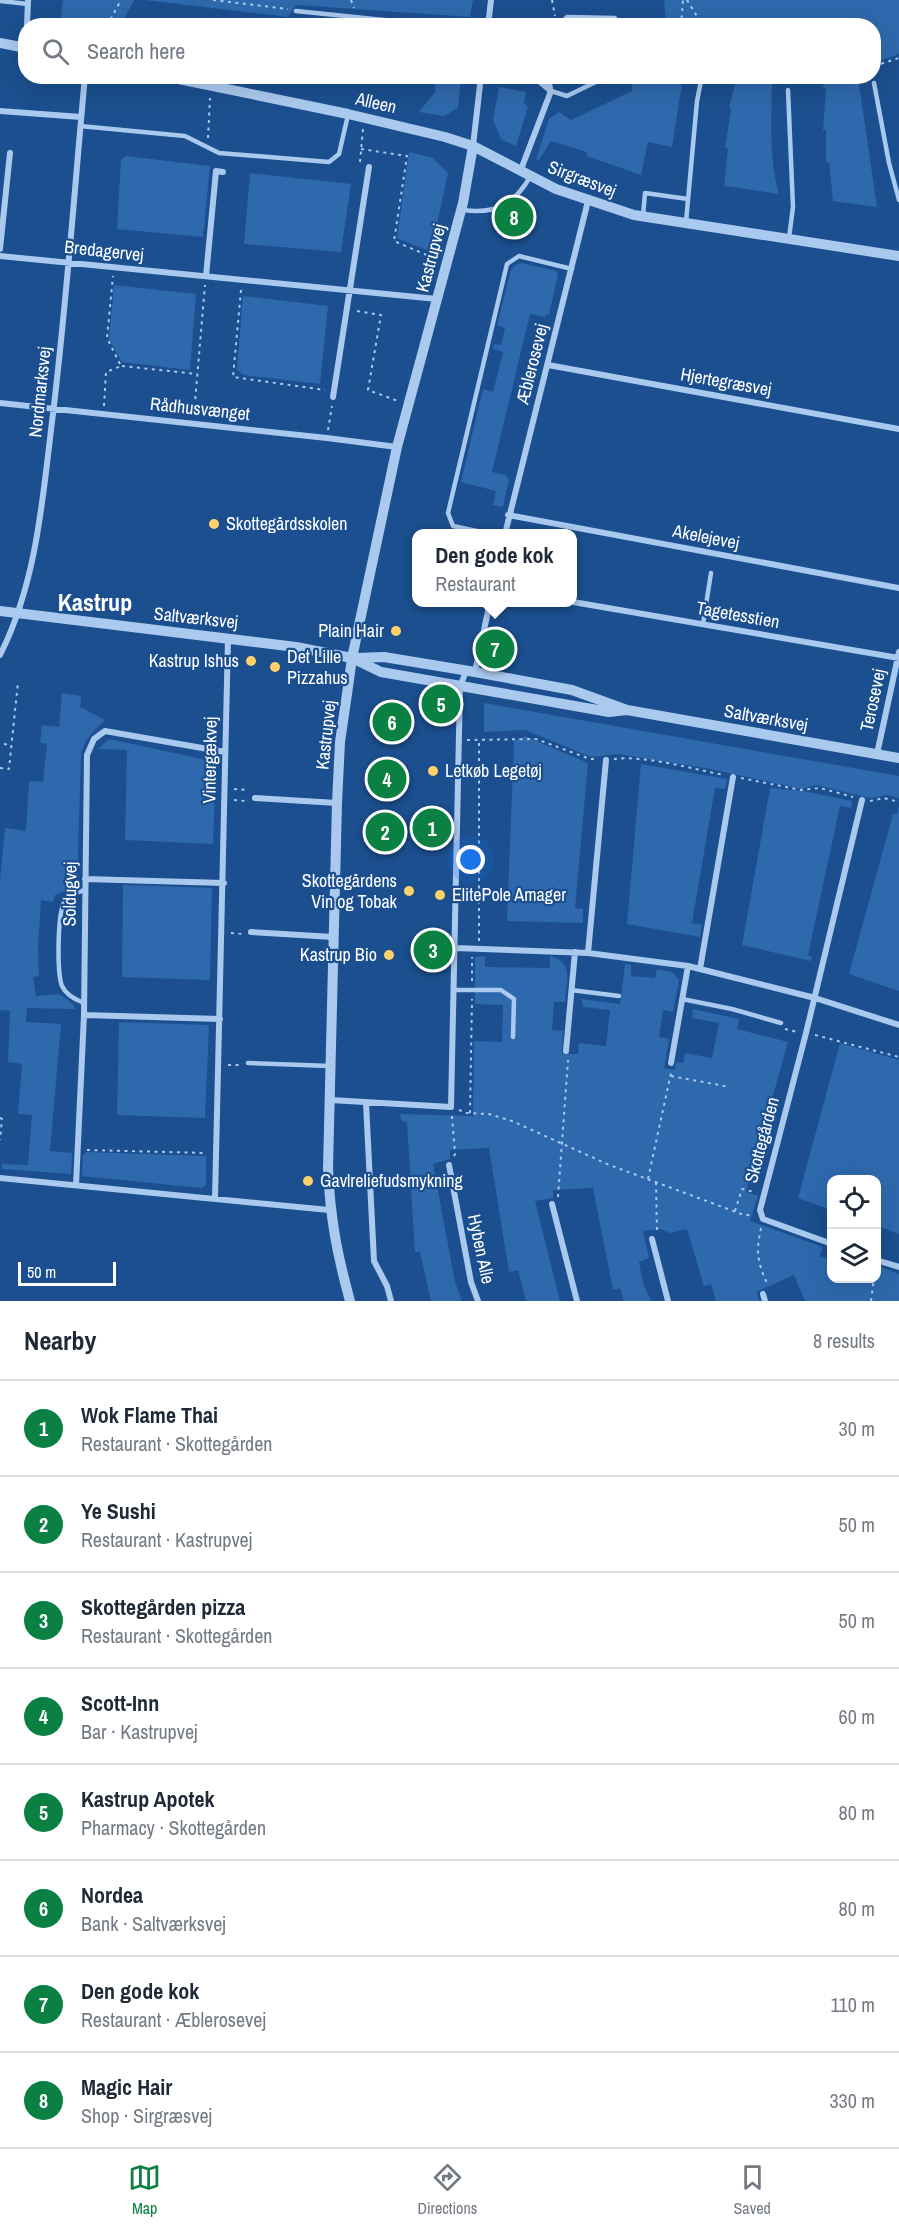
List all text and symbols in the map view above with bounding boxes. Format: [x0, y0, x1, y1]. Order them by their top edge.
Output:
search box [18, 18, 881, 84]
icon: search [39, 35, 72, 68]
text: Search here [87, 36, 185, 66]
street label: Alleen [352, 85, 399, 119]
street label: Sirgræsvej [544, 154, 620, 203]
pin: 8 [494, 194, 534, 240]
street label: Kastrupvej [409, 221, 452, 295]
street label: Bredagervej [63, 234, 145, 267]
street label: Æblerosevej [509, 321, 554, 408]
street label: Nordmarksvej [22, 345, 57, 439]
street label: Hjertegræsvej [679, 361, 773, 402]
street label: Rådhusvænget [149, 391, 251, 426]
place label: Skottegårdsskolen [226, 511, 347, 536]
marker: Skottegårdsskolen [207, 517, 221, 531]
street label: Akelejevej [670, 518, 741, 555]
popup [412, 529, 577, 607]
text: Den gode kok [435, 540, 554, 570]
text: Restaurant [435, 570, 516, 597]
district label: Kastrup [58, 586, 132, 618]
street label: Tagetesstien [695, 595, 782, 634]
street label: Saltværksvej [153, 601, 239, 634]
place label: Plain Hair [318, 618, 384, 643]
marker: Plain Hair [389, 624, 403, 638]
pin: 7 [476, 626, 514, 672]
place label: Det Lille Pizzahus [287, 644, 348, 690]
place label: Kastrup Ishus [149, 648, 239, 673]
marker: Kastrup Ishus [244, 654, 258, 668]
marker: Det Lille Pizzahus [268, 660, 282, 674]
street label: Terosevej [854, 666, 891, 733]
pin: 5 [422, 682, 460, 726]
street label: Saltværksvej [722, 698, 810, 737]
street label: Kastrupvej [309, 699, 342, 771]
pin: 6 [372, 700, 412, 744]
street label: Vintergækvej [196, 716, 223, 804]
pin: 4 [368, 756, 406, 802]
place label: Letkøb Legetøj [445, 758, 542, 783]
marker: Letkøb Legetøj [426, 764, 440, 778]
pin: 1 [412, 806, 452, 850]
pin: 2 [366, 810, 404, 854]
your location [456, 845, 485, 874]
street label: Soldugvej [56, 861, 83, 927]
place label: Skottegårdens Vin og Tobak [302, 868, 398, 914]
place label: ElitePole Amager [452, 882, 566, 907]
marker: Skottegårdens Vin og Tobak [402, 884, 416, 898]
marker: ElitePole Amager [433, 888, 447, 902]
pin: 3 [414, 928, 452, 972]
place label: Kastrup Bio [300, 942, 377, 967]
marker: Kastrup Bio [382, 948, 396, 962]
street label: Skottegården [738, 1094, 785, 1186]
place label: Gavlreliefudsmykning [320, 1168, 464, 1193]
marker: Gavlreliefudsmykning [301, 1174, 315, 1188]
map controls [827, 1175, 881, 1283]
button: locate [827, 1175, 881, 1229]
street label: Hyben Alle [462, 1212, 501, 1286]
button: layers [827, 1229, 881, 1283]
scale bar [18, 1259, 116, 1286]
text: 50 m [27, 1261, 56, 1283]
text: Nearby [24, 1323, 96, 1358]
text: 8 results [813, 1327, 875, 1354]
text: Wok Flame Thai [81, 1400, 218, 1430]
text: 1 [39, 1415, 48, 1442]
text: 30 m [839, 1415, 875, 1442]
text: Restaurant · Skottegården [81, 1430, 272, 1457]
text: Ye Sushi [81, 1496, 156, 1526]
text: 2 [39, 1511, 48, 1538]
text: 50 m [839, 1511, 875, 1538]
text: Restaurant · Kastrupvej [81, 1526, 252, 1553]
text: Skottegården pizza [81, 1592, 245, 1622]
text: 3 [39, 1607, 48, 1634]
text: 50 m [839, 1607, 875, 1634]
text: Restaurant · Skottegården [81, 1622, 272, 1649]
text: Scott-Inn [81, 1688, 159, 1718]
text: 4 [39, 1703, 48, 1730]
text: 60 m [839, 1703, 875, 1730]
text: Bar · Kastrupvej [81, 1718, 198, 1745]
text: Kastrup Apotek [81, 1784, 215, 1814]
text: 5 [39, 1799, 48, 1826]
text: 80 m [839, 1799, 875, 1826]
text: Pharmacy · Skottegården [81, 1814, 266, 1841]
text: Nordea [81, 1880, 143, 1910]
text: 6 [39, 1895, 48, 1922]
text: 80 m [839, 1895, 875, 1922]
text: Bank · Saltværksvej [81, 1910, 226, 1937]
text: Den gode kok [81, 1976, 199, 2006]
text: 7 [39, 1991, 48, 2018]
text: 110 m [831, 1991, 875, 2018]
text: Restaurant · Æblerosevej [81, 2006, 266, 2033]
text: Magic Hair [81, 2072, 172, 2102]
text: 8 [39, 2087, 48, 2114]
text: 330 m [829, 2087, 875, 2114]
text: Shop · Sirgræsvej [81, 2102, 212, 2129]
tab: Map [128, 2161, 161, 2219]
tab: Directions [417, 2161, 477, 2219]
tab: Saved [734, 2161, 771, 2219]

